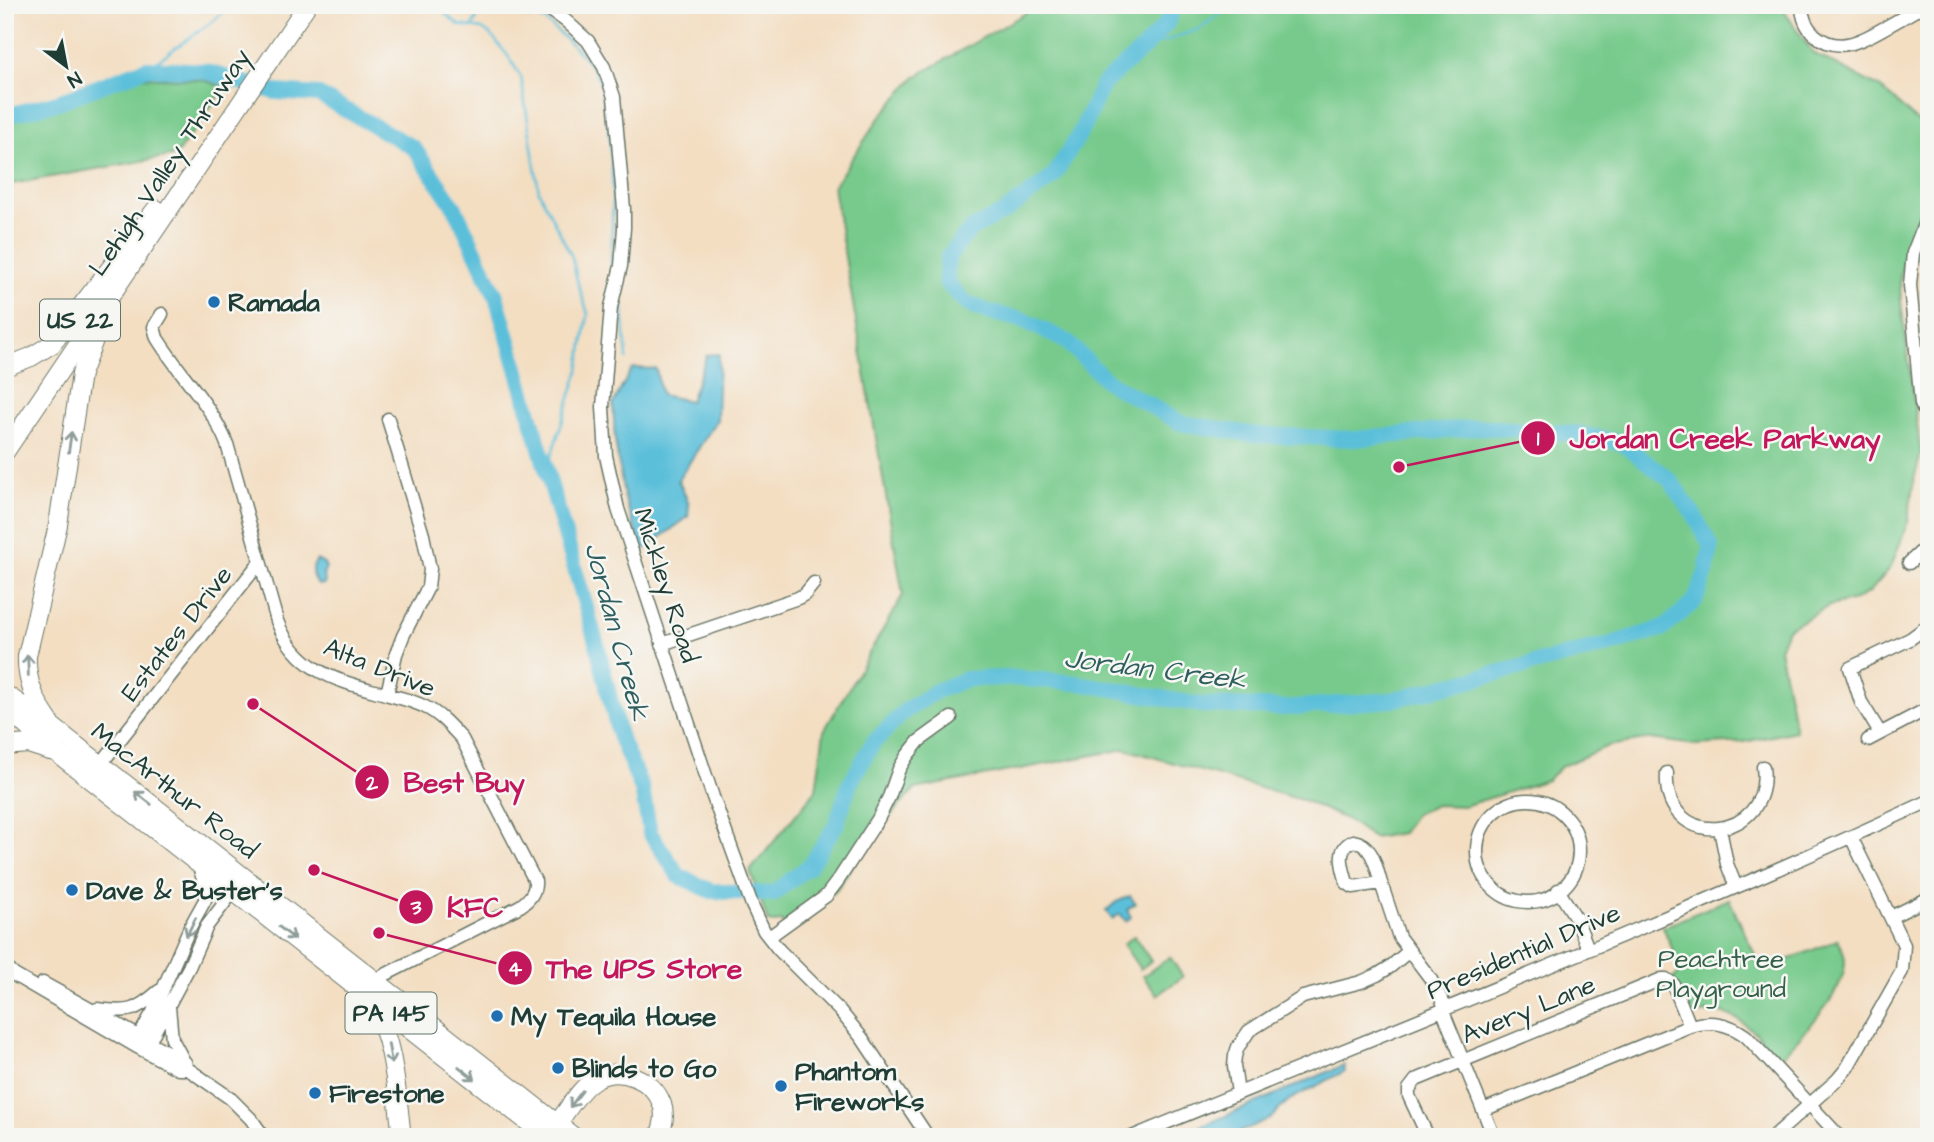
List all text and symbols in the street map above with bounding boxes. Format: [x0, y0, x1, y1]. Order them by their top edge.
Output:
north arrow [32, 32, 102, 102]
street label: Lehigh Valley Thruway [80, 42, 261, 284]
text: N [62, 65, 86, 94]
place label: Ramada [228, 285, 321, 321]
marker: Ramada [206, 294, 222, 310]
road number: US 22 [40, 300, 120, 340]
callout: Jordan Creek Parkway [1520, 413, 1894, 462]
text: Jordan Creek Parkway [1569, 420, 1881, 462]
text: 1 [1537, 424, 1540, 453]
one-way arrow [64, 431, 77, 454]
street label: Mickley Road [622, 503, 708, 668]
water label: Jordan Creek [574, 538, 659, 725]
street label: Estates Drive [112, 558, 241, 709]
street label: Alta Drive [318, 629, 441, 707]
water label: Jordan Creek [1062, 639, 1249, 700]
one-way arrow [21, 654, 35, 677]
street label: MacArthur Road [83, 714, 266, 868]
callout: Best Buy [355, 758, 539, 807]
text: Best Buy [403, 764, 525, 806]
text: 2 [365, 769, 379, 798]
one-way arrow [134, 790, 152, 805]
place label: Dave & Buster's [86, 873, 283, 909]
marker: Dave & Buster's [64, 882, 80, 898]
callout: KFC [398, 882, 517, 931]
text: KFC [447, 889, 503, 928]
text: 3 [410, 893, 422, 922]
street label: Presidential Drive [1421, 895, 1626, 1009]
one-way arrow [183, 916, 197, 937]
one-way arrow [278, 925, 296, 940]
park label: Peachtree Playground [1656, 941, 1786, 1009]
callout: The UPS Store [497, 944, 756, 993]
text: The UPS Store [545, 950, 742, 989]
text: 4 [508, 955, 523, 984]
street label: Avery Lane [1456, 967, 1601, 1055]
road number: PA 145 [346, 993, 436, 1034]
place label: My Tequila House [511, 999, 716, 1038]
marker: My Tequila House [489, 1008, 505, 1024]
one-way arrow [384, 1042, 398, 1065]
place label: Blinds to Go [572, 1051, 717, 1087]
place label: Phantom Fireworks [795, 1054, 924, 1120]
marker: Blinds to Go [550, 1060, 566, 1076]
one-way arrow [457, 1065, 475, 1081]
place label: Firestone [329, 1076, 445, 1112]
marker: Phantom Fireworks [773, 1078, 789, 1094]
marker: Firestone [307, 1085, 323, 1101]
one-way arrow [569, 1089, 584, 1108]

